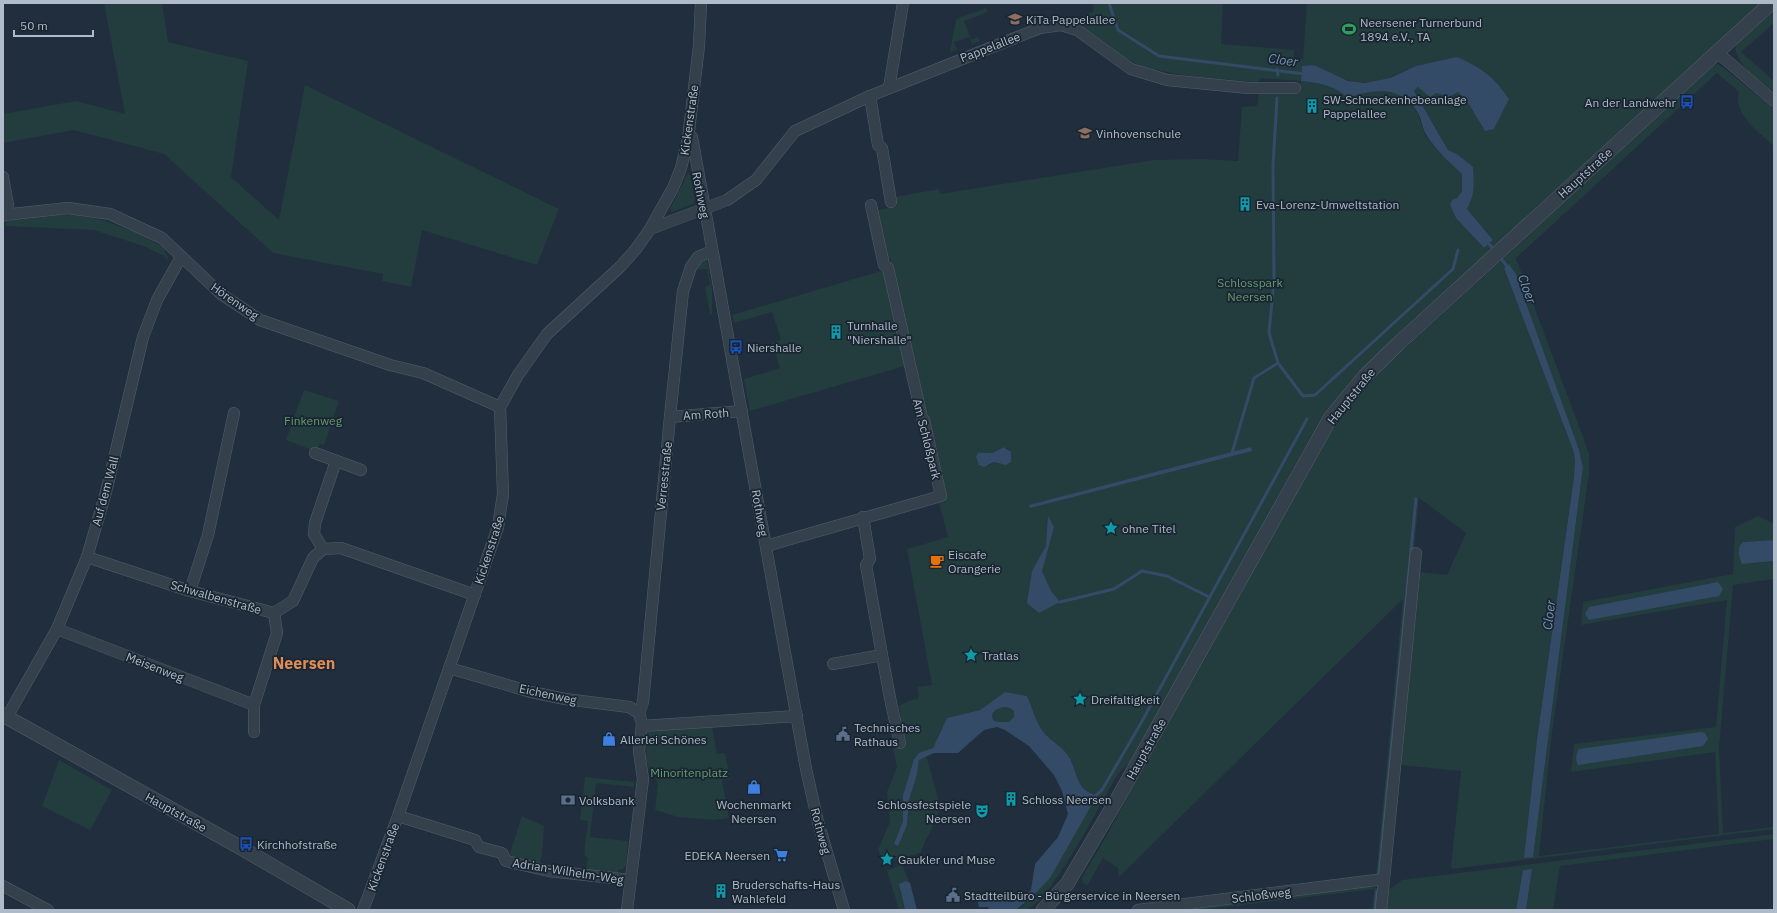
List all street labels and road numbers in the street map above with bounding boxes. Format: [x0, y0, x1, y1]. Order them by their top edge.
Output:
street label: Pappelallee [958, 28, 1023, 65]
street label: Kickenstraße [677, 83, 701, 156]
street label: Hauptstraße [1555, 144, 1616, 201]
street label: Rothweg [689, 170, 713, 220]
street label: Hörenweg [208, 279, 262, 323]
street label: Hauptstraße [1324, 365, 1378, 427]
street label: Am Schloßpark [910, 397, 944, 481]
street label: Am Roth [682, 405, 730, 423]
street label: Verresstraße [653, 440, 675, 511]
street label: Auf dem Wall [88, 455, 122, 527]
street label: Rothweg [749, 488, 772, 538]
street label: Kickenstraße [471, 513, 507, 586]
street label: Schwalbenstraße [169, 577, 264, 617]
street label: Meisenweg [124, 649, 187, 685]
street label: Eichenweg [518, 681, 579, 708]
street label: Hauptstraße [1123, 715, 1169, 782]
street label: Hauptstraße [143, 789, 210, 835]
street label: Rothweg [808, 806, 835, 856]
street label: Kickenstraße [364, 821, 402, 893]
street label: Adrian-Wilhelm-Weg [511, 855, 625, 887]
street label: Schloßweg [1231, 884, 1292, 906]

